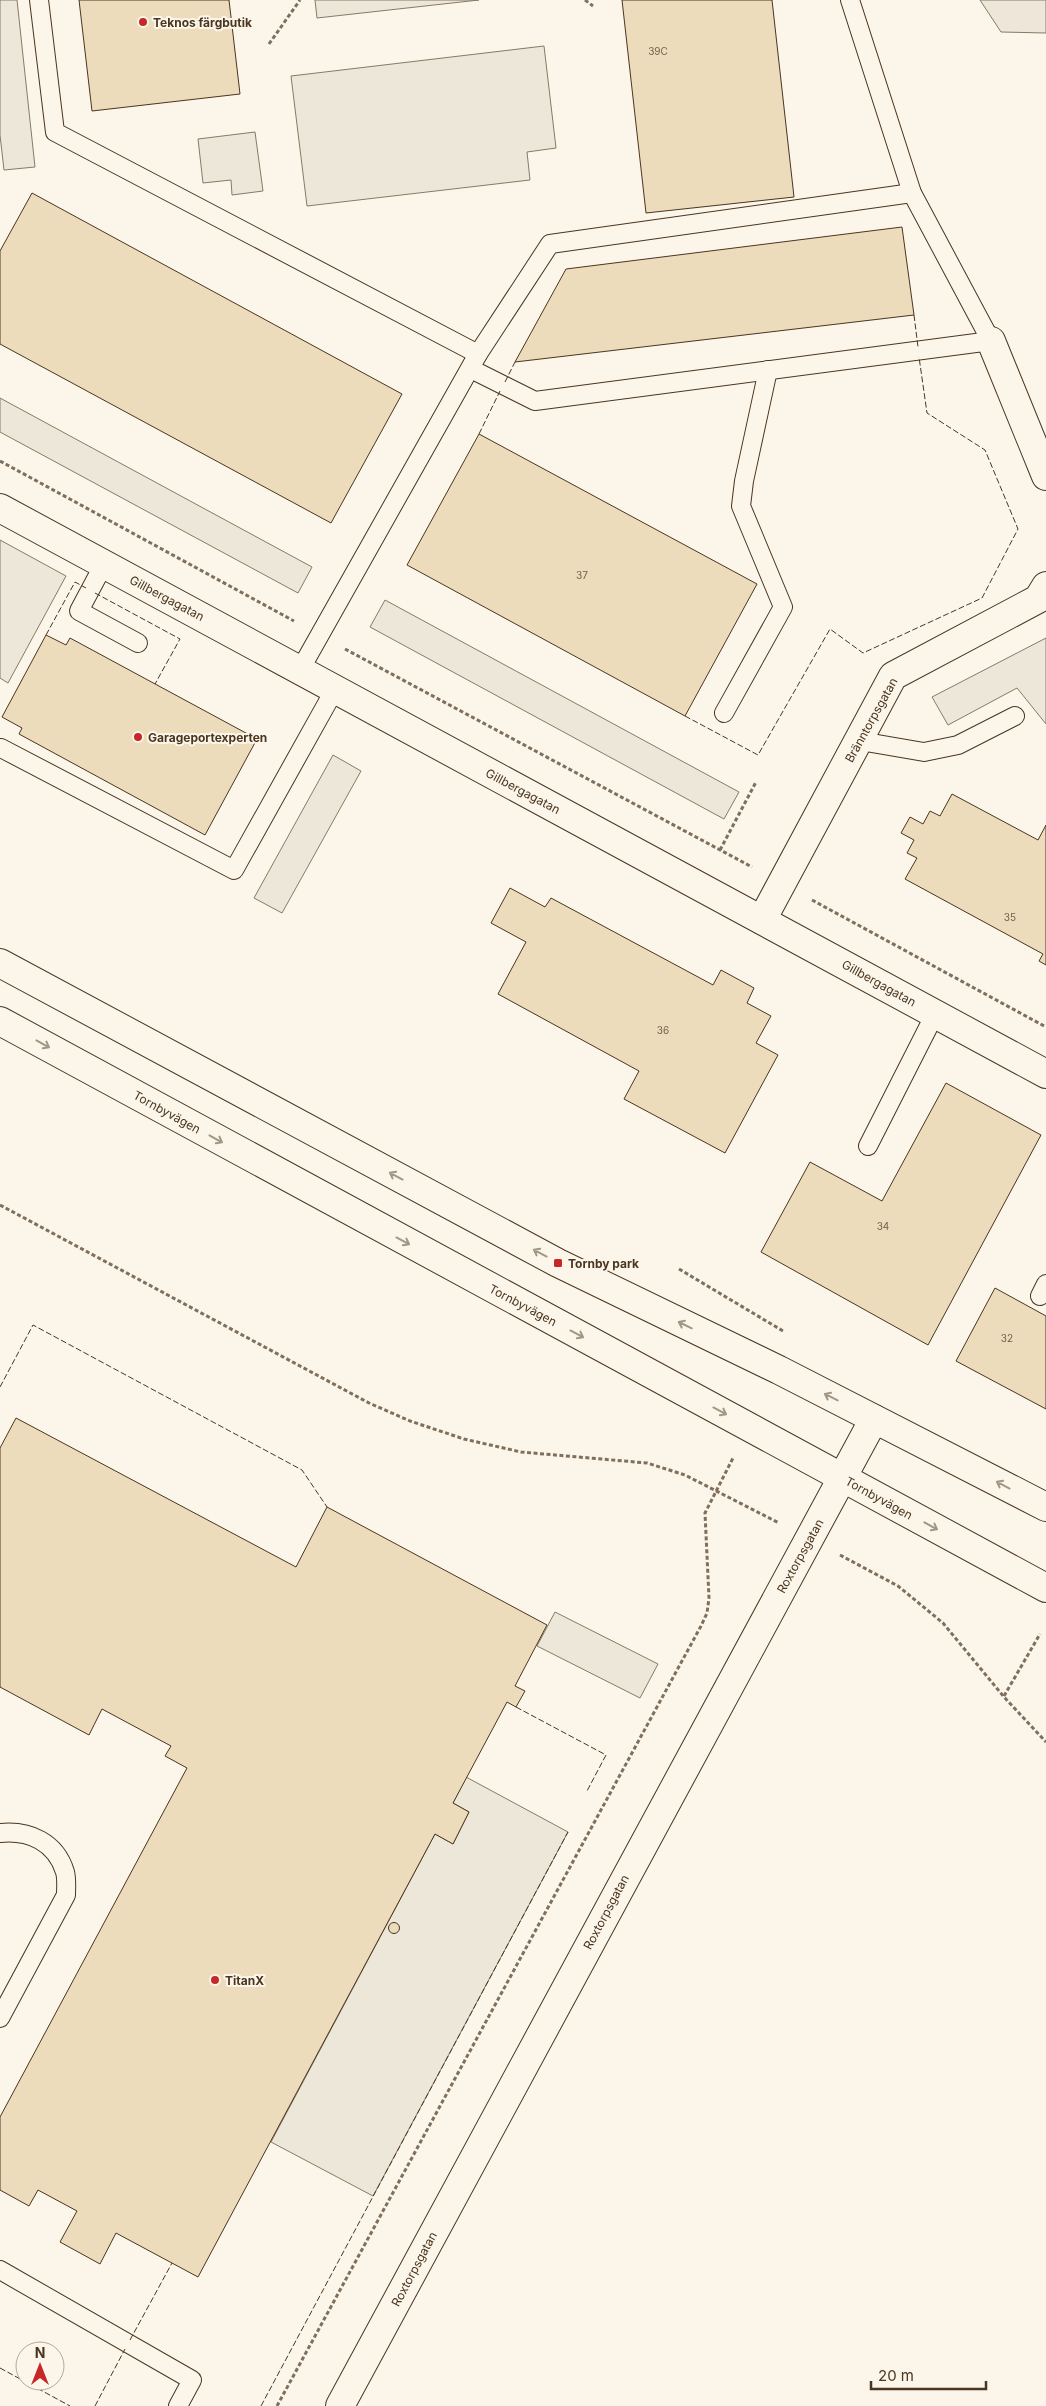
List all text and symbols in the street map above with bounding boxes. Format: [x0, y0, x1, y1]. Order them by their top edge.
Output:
place label: Teknos färgbutik [153, 15, 252, 30]
marker: Teknos färgbutik [137, 16, 149, 28]
house number: 39C [648, 45, 668, 57]
house number: 37 [576, 569, 588, 581]
street label: Gillbergagatan [127, 572, 207, 624]
street label: Bränntorpsgatan [842, 675, 900, 765]
place label: Garageportexperten [148, 730, 267, 745]
marker: Garageportexperten [132, 731, 144, 743]
street label: Gillbergagatan [483, 765, 563, 817]
house number: 35 [1004, 911, 1016, 923]
street label: Gillbergagatan [839, 956, 919, 1010]
house number: 36 [657, 1024, 669, 1036]
one-way arrow [35, 1039, 50, 1049]
street label: Tornbyvägen [131, 1087, 203, 1137]
one-way arrow [208, 1135, 223, 1144]
one-way arrow [389, 1171, 404, 1181]
house number: 34 [877, 1220, 889, 1232]
one-way arrow [396, 1236, 411, 1246]
one-way arrow [532, 1248, 547, 1258]
place label: Tornby park [568, 1256, 639, 1271]
marker: Tornby park [552, 1257, 564, 1269]
street label: Tornbyvägen [487, 1281, 559, 1329]
one-way arrow [678, 1320, 693, 1330]
one-way arrow [570, 1329, 585, 1339]
house number: 32 [1001, 1332, 1013, 1344]
one-way arrow [824, 1392, 839, 1401]
one-way arrow [713, 1406, 728, 1416]
street label: Tornbyvägen [843, 1473, 915, 1523]
one-way arrow [996, 1480, 1011, 1489]
street label: Roxtorpsgatan [773, 1516, 827, 1596]
one-way arrow [924, 1521, 939, 1531]
street label: Roxtorpsgatan [580, 1872, 632, 1952]
place label: TitanX [225, 1973, 264, 1988]
marker: TitanX [209, 1974, 221, 1986]
street label: Roxtorpsgatan [388, 2229, 440, 2309]
north arrow [15, 2341, 65, 2391]
text: N [35, 2344, 45, 2361]
scale bar [871, 2358, 986, 2390]
text: 20 m [878, 2366, 914, 2385]

